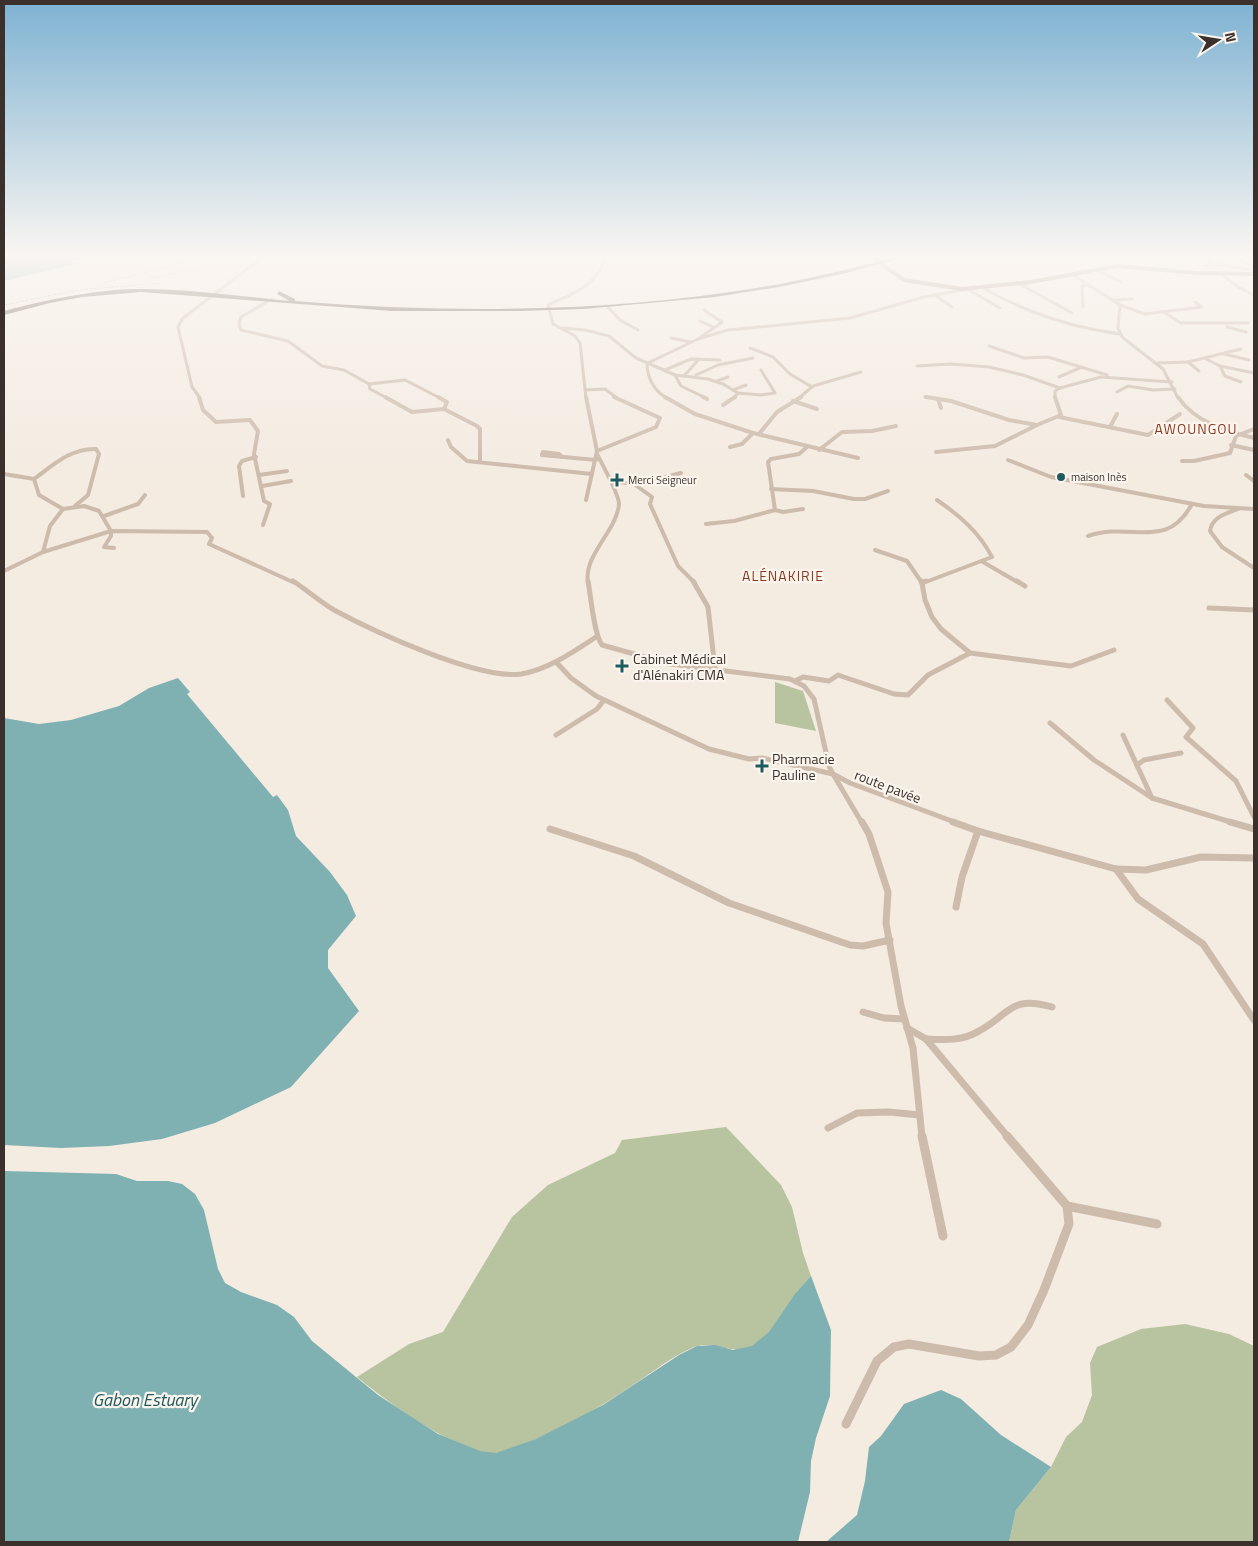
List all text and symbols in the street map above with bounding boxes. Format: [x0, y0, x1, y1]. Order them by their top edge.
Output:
north arrow [1193, 15, 1243, 65]
text: N [1220, 30, 1242, 44]
district label: AWOUNGOU [1154, 418, 1238, 439]
place label: maison Inès [1071, 469, 1127, 485]
marker: maison Inès [1055, 471, 1067, 483]
place label: Merci Seigneur [628, 472, 697, 488]
marker: Merci Seigneur [610, 473, 624, 487]
district label: ALÉNAKIRIE [742, 565, 824, 586]
place label: Cabinet Médical d'Alénakiri CMA [633, 648, 726, 685]
marker: Cabinet Médical d'Alénakiri CMA [615, 659, 629, 673]
place label: Pharmacie Pauline [772, 748, 835, 785]
marker: Pharmacie Pauline [756, 760, 768, 772]
street label: route pavée [852, 764, 924, 808]
water label: Gabon Estuary [93, 1386, 199, 1413]

